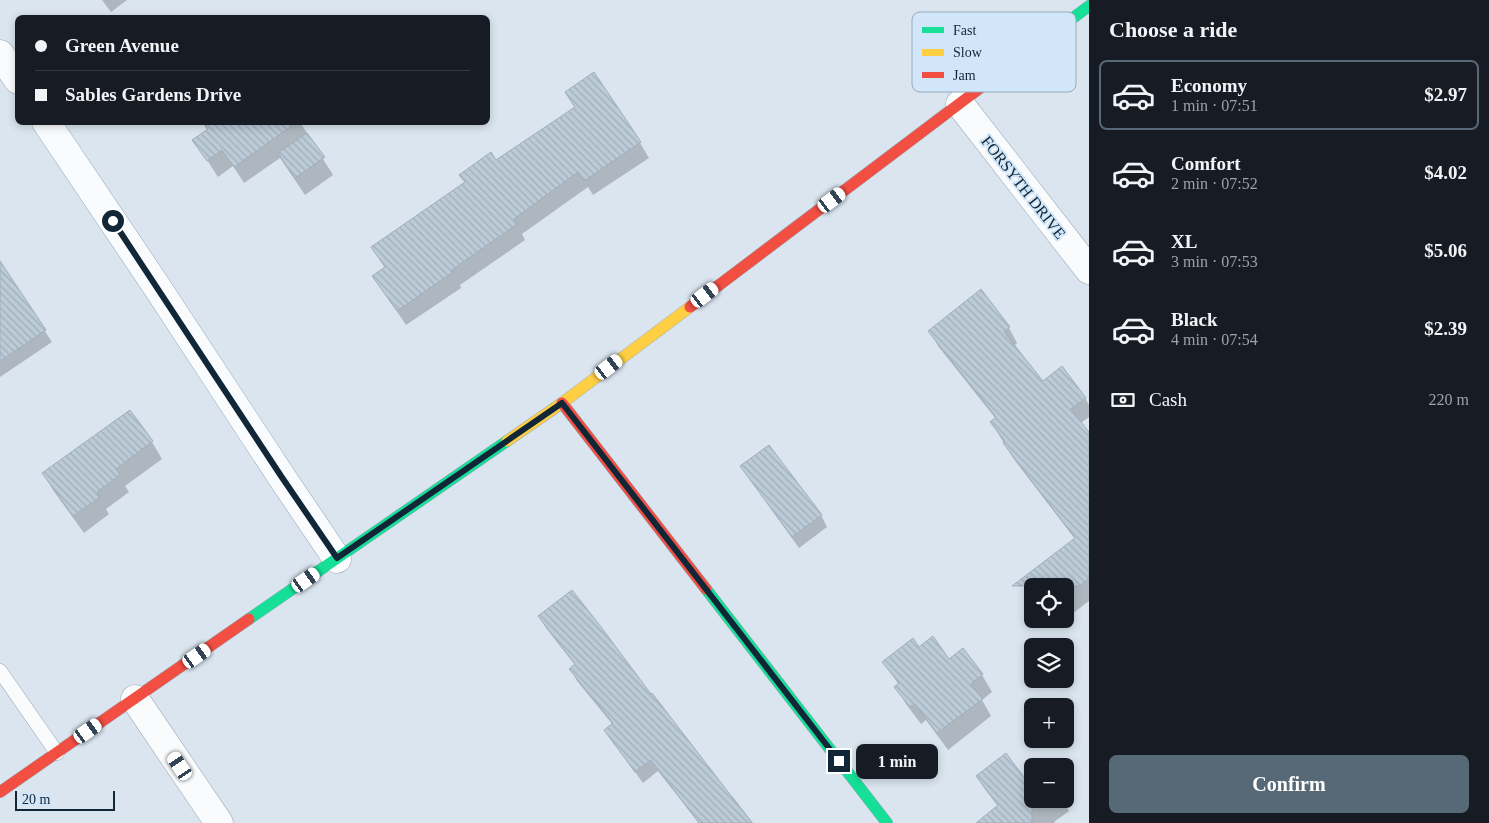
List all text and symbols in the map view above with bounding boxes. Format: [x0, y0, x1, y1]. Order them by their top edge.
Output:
legend [912, 12, 1076, 92]
text: Choose a ride [1109, 17, 1237, 42]
text: Fast [953, 23, 976, 38]
text: Green Avenue [65, 35, 179, 56]
text: Slow [953, 45, 983, 60]
text: Jam [953, 68, 976, 83]
icon: car [1111, 73, 1156, 118]
text: Economy [1171, 75, 1247, 96]
text: Sables Gardens Drive [65, 84, 241, 105]
text: $2.97 [1424, 84, 1467, 105]
text: 1 min · 07:51 [1171, 97, 1258, 114]
street label: FORSYTH DRIVE [978, 133, 1069, 242]
icon: car [1111, 151, 1156, 196]
text: Comfort [1171, 153, 1241, 174]
text: $4.02 [1424, 162, 1467, 183]
text: 2 min · 07:52 [1171, 175, 1258, 192]
car [815, 185, 848, 215]
route start [102, 210, 124, 232]
icon: car [1111, 229, 1156, 274]
text: XL [1171, 231, 1197, 252]
text: $5.06 [1424, 240, 1467, 261]
text: 3 min · 07:53 [1171, 253, 1258, 270]
car [688, 280, 721, 310]
icon: car [1111, 307, 1156, 352]
text: Black [1171, 309, 1217, 330]
text: $2.39 [1424, 318, 1467, 339]
text: 4 min · 07:54 [1171, 331, 1258, 348]
car [592, 352, 625, 382]
icon: cash [1109, 386, 1137, 414]
text: Cash [1149, 389, 1187, 410]
text: 220 m [1429, 391, 1469, 408]
car [289, 565, 322, 595]
map controls [1024, 578, 1074, 808]
button: locate [1024, 578, 1074, 628]
button: layers [1024, 638, 1074, 688]
car [180, 641, 213, 671]
button: + [1024, 698, 1074, 748]
car [71, 716, 104, 746]
callout: 1 min [856, 744, 939, 778]
car [165, 749, 194, 783]
route end [828, 750, 850, 772]
text: 1 min [878, 753, 916, 770]
button: Confirm [1109, 755, 1469, 813]
button: − [1024, 758, 1074, 808]
scale bar [15, 788, 115, 811]
text: 20 m [22, 792, 50, 807]

